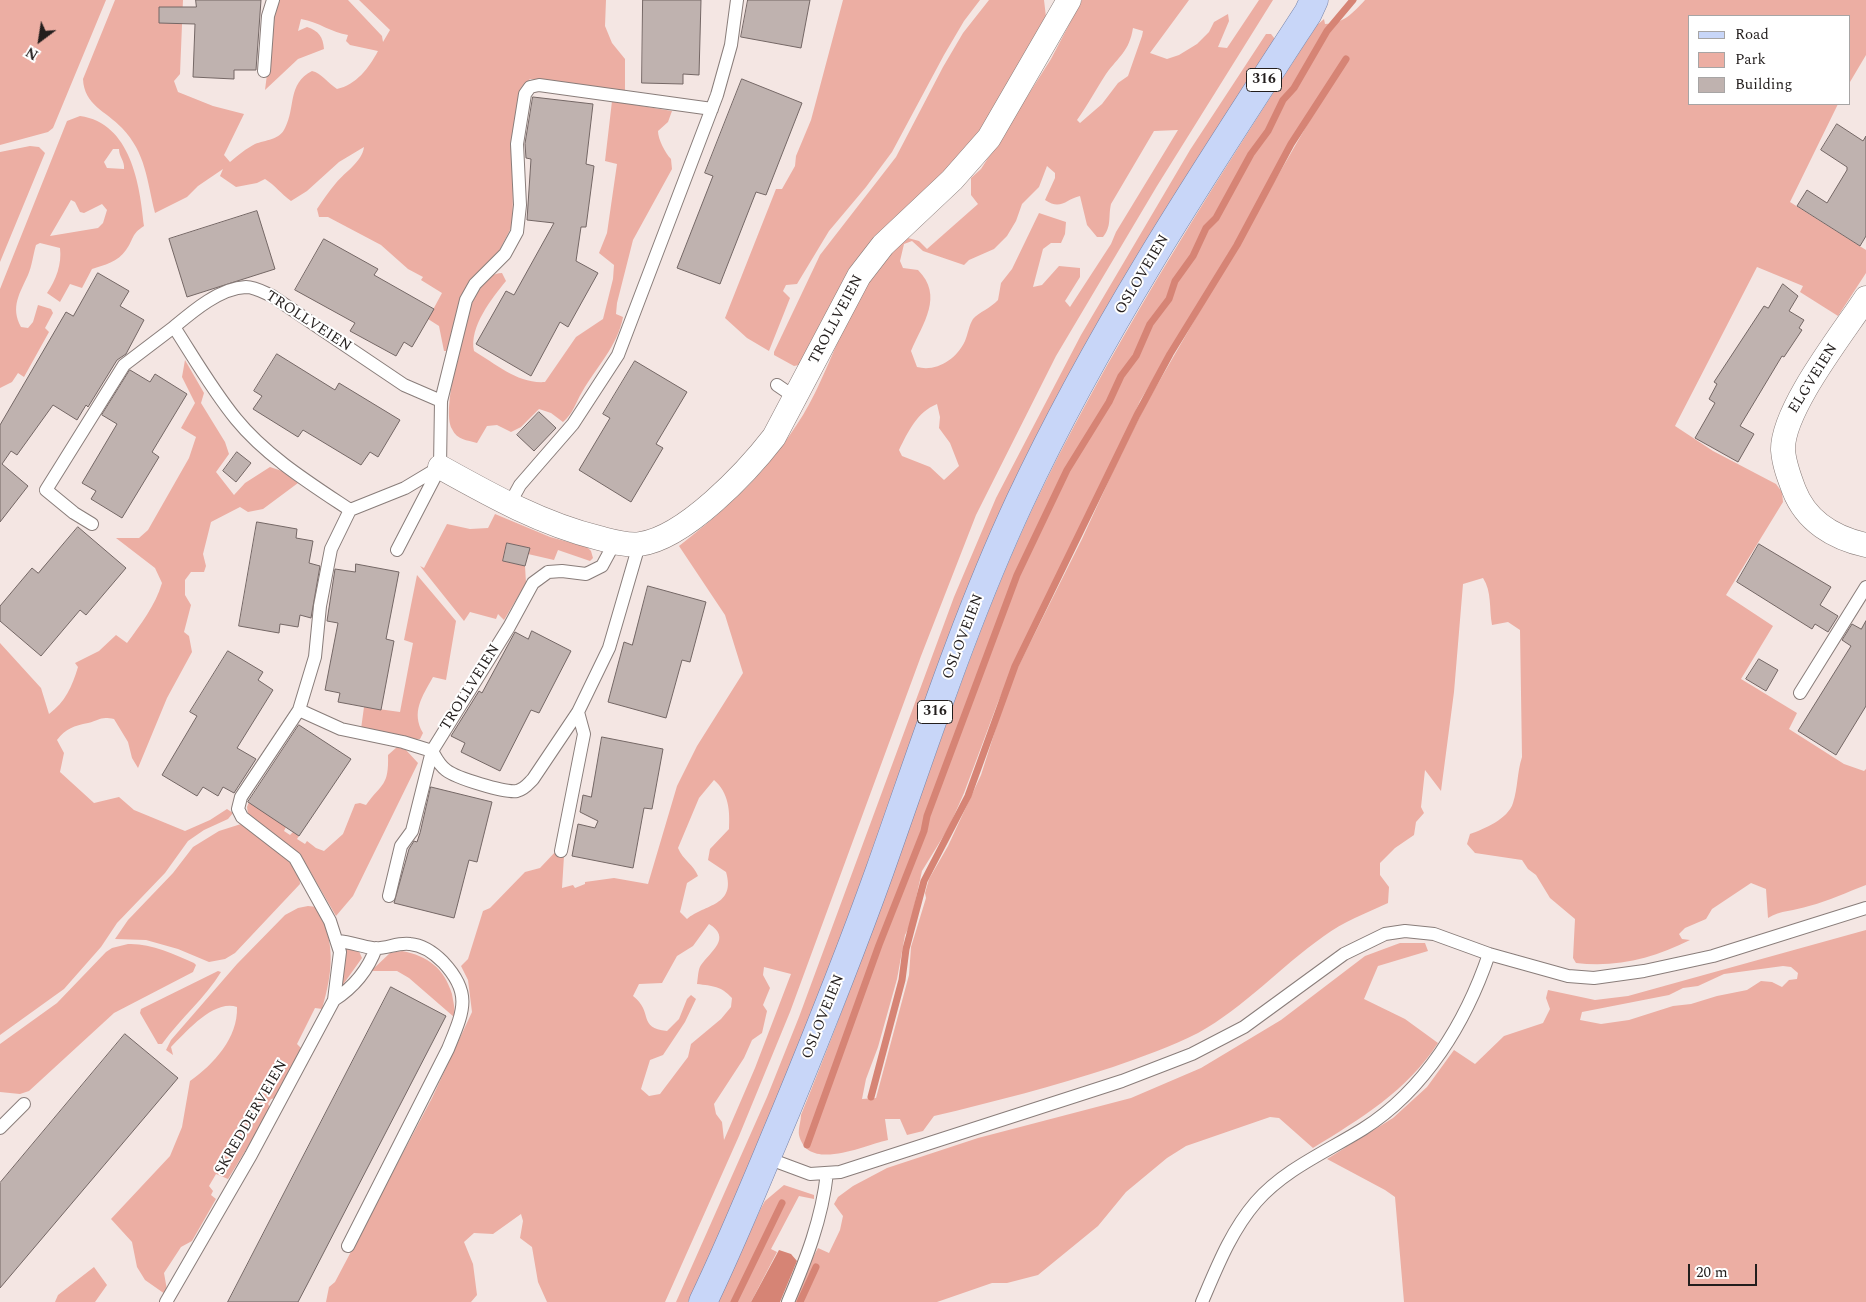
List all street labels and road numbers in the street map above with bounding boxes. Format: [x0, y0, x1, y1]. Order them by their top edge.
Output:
road number: 316 [1246, 68, 1282, 92]
street label: OSLOVEIEN [1112, 232, 1174, 318]
street label: TROLLVEIEN [806, 272, 868, 368]
street label: TROLLVEIEN [262, 288, 354, 356]
street label: ELGVEIEN [1785, 341, 1843, 417]
street label: OSLOVEIEN [940, 592, 988, 682]
street label: TROLLVEIEN [437, 641, 505, 735]
road number: 316 [918, 700, 952, 724]
street label: OSLOVEIEN [799, 972, 849, 1062]
street label: SKREDDERVEIEN [212, 1057, 292, 1179]

